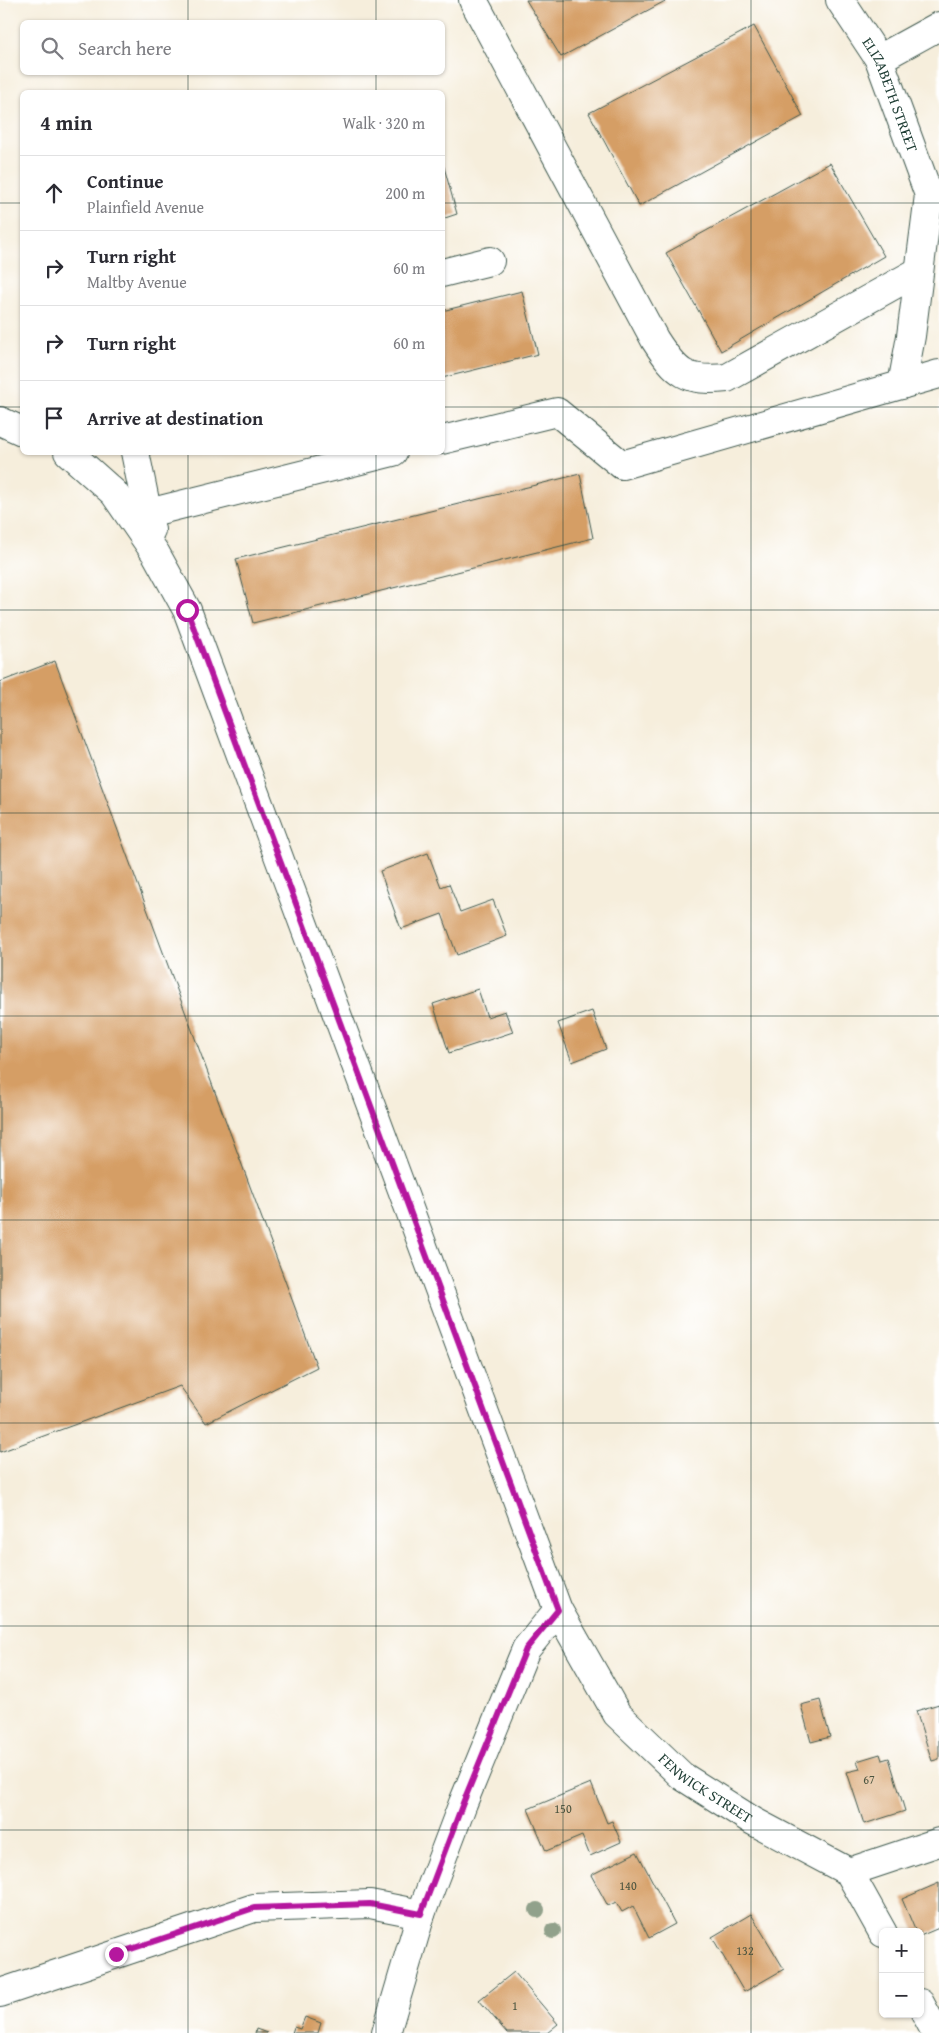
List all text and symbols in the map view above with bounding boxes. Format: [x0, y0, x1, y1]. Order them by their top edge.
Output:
search box [20, 20, 445, 75]
street label: ELIZABETH STREET [857, 33, 924, 155]
icon: search [38, 34, 66, 62]
text: Search here [78, 34, 172, 62]
text: 4 min [40, 107, 92, 138]
text: Walk · 320 m [342, 111, 425, 135]
text: Continue [87, 167, 164, 195]
icon: ahead [40, 179, 68, 207]
text: 200 m [385, 181, 425, 205]
text: Plainfield Avenue [87, 195, 204, 219]
text: Turn right [87, 242, 176, 270]
icon: right [40, 254, 68, 282]
text: 60 m [393, 256, 425, 280]
text: Maltby Avenue [87, 270, 187, 294]
icon: right [40, 329, 68, 357]
text: Turn right [87, 329, 176, 357]
text: 60 m [393, 331, 425, 355]
icon: arrive [40, 404, 68, 432]
text: Arrive at destination [87, 404, 263, 432]
route start [176, 599, 199, 622]
street label: FENWICK STREET [654, 1748, 757, 1828]
house number: 67 [863, 1771, 875, 1788]
house number: 150 [554, 1800, 572, 1817]
house number: 140 [619, 1877, 637, 1894]
map controls [879, 1928, 924, 2018]
button: + [879, 1928, 924, 1973]
house number: 132 [736, 1942, 754, 1959]
route end [105, 1943, 128, 1966]
button: − [879, 1973, 924, 2018]
house number: 1 [512, 1997, 518, 2014]

